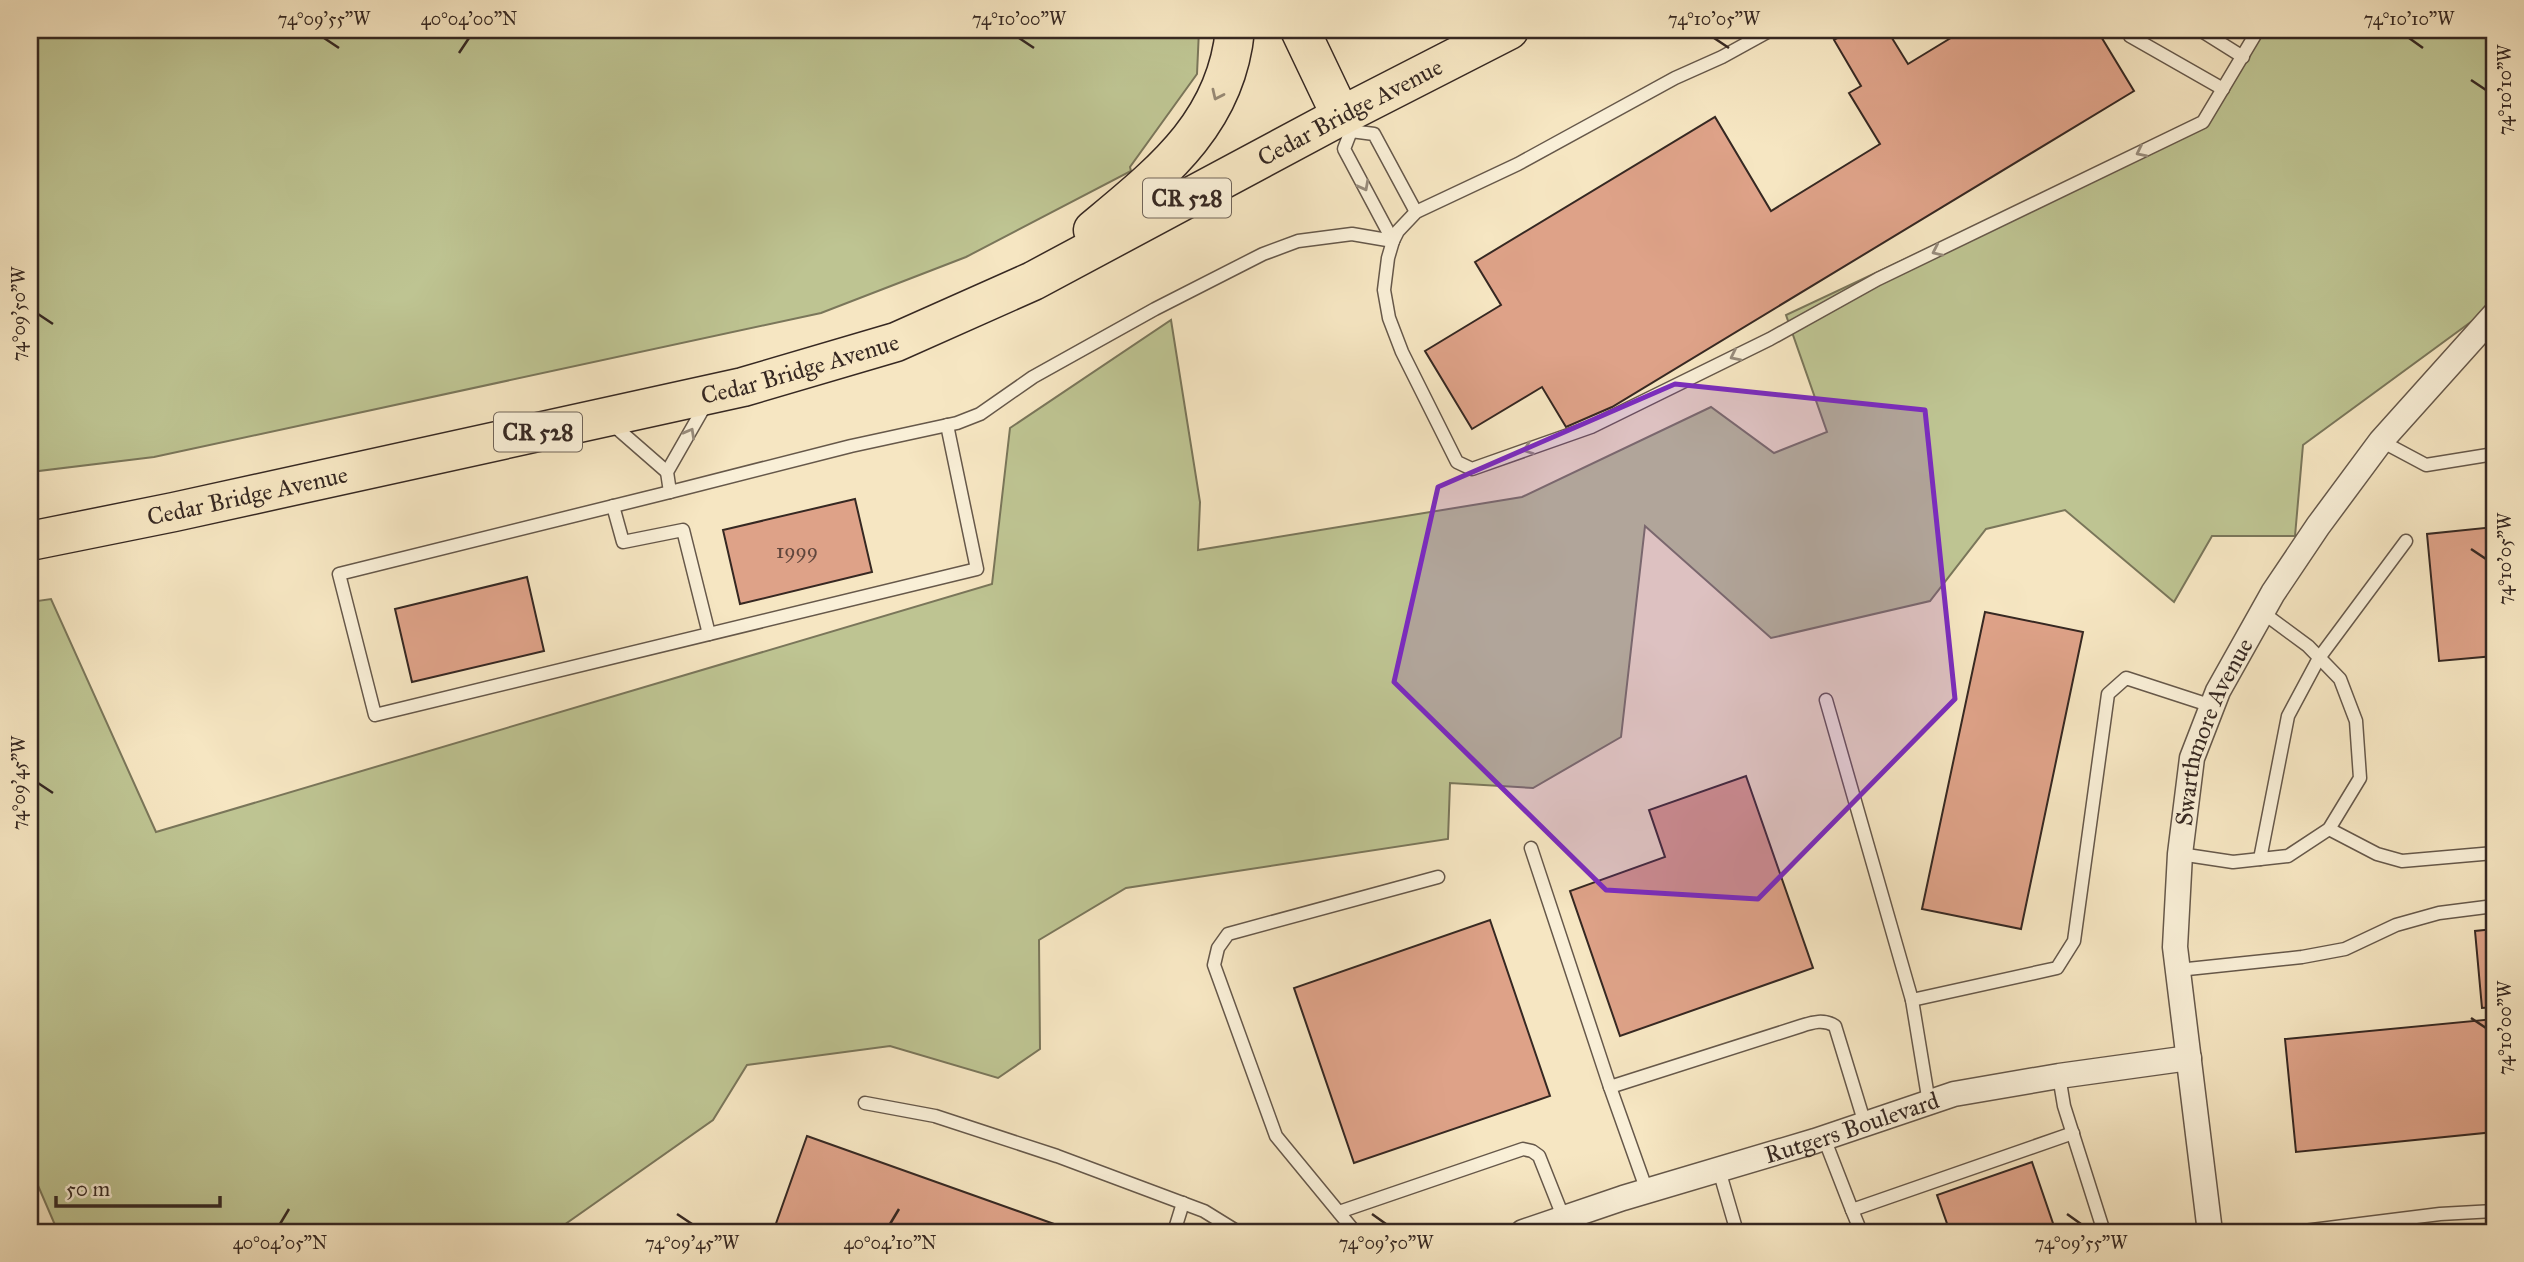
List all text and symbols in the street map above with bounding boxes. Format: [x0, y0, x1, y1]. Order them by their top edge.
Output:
text: 74°09'55"W [278, 8, 371, 30]
text: 40°04'00"N [421, 8, 517, 30]
text: 74°10'00"W [972, 8, 1067, 30]
text: 74°10'05"W [1668, 8, 1761, 30]
text: 74°10'10"W [2364, 8, 2455, 30]
text: 74°10'10"W [2494, 44, 2516, 135]
street label: Cedar Bridge Avenue [1252, 52, 1447, 173]
one-way arrow [1211, 88, 1225, 100]
one-way arrow [2136, 143, 2148, 157]
road number: CR 528 [1143, 178, 1231, 218]
one-way arrow [1355, 179, 1369, 191]
one-way arrow [1932, 243, 1944, 257]
text: 74°09'50"W [8, 266, 30, 361]
street label: Cedar Bridge Avenue [698, 327, 902, 411]
one-way arrow [1730, 348, 1742, 362]
road number: CR 528 [494, 412, 582, 452]
one-way arrow [682, 428, 695, 440]
one-way arrow [1522, 441, 1534, 455]
street label: Cedar Bridge Avenue [144, 459, 350, 532]
text: 74°10'05"W [2494, 512, 2516, 605]
house number: 1999 [776, 538, 818, 564]
street label: Swarthmore Avenue [2169, 633, 2260, 828]
text: 74°09'45"W [8, 735, 30, 830]
text: 74°10'00"W [2494, 980, 2516, 1075]
street label: Rutgers Boulevard [1761, 1085, 1943, 1170]
scale bar [56, 1164, 220, 1208]
text: 50 m [66, 1176, 111, 1202]
text: 40°04'05"N [233, 1232, 327, 1254]
text: 74°09'45"W [645, 1232, 740, 1254]
text: 40°04'10"N [843, 1232, 937, 1254]
text: 74°09'50"W [1339, 1232, 1434, 1254]
text: 74°09'55"W [2035, 1232, 2128, 1254]

